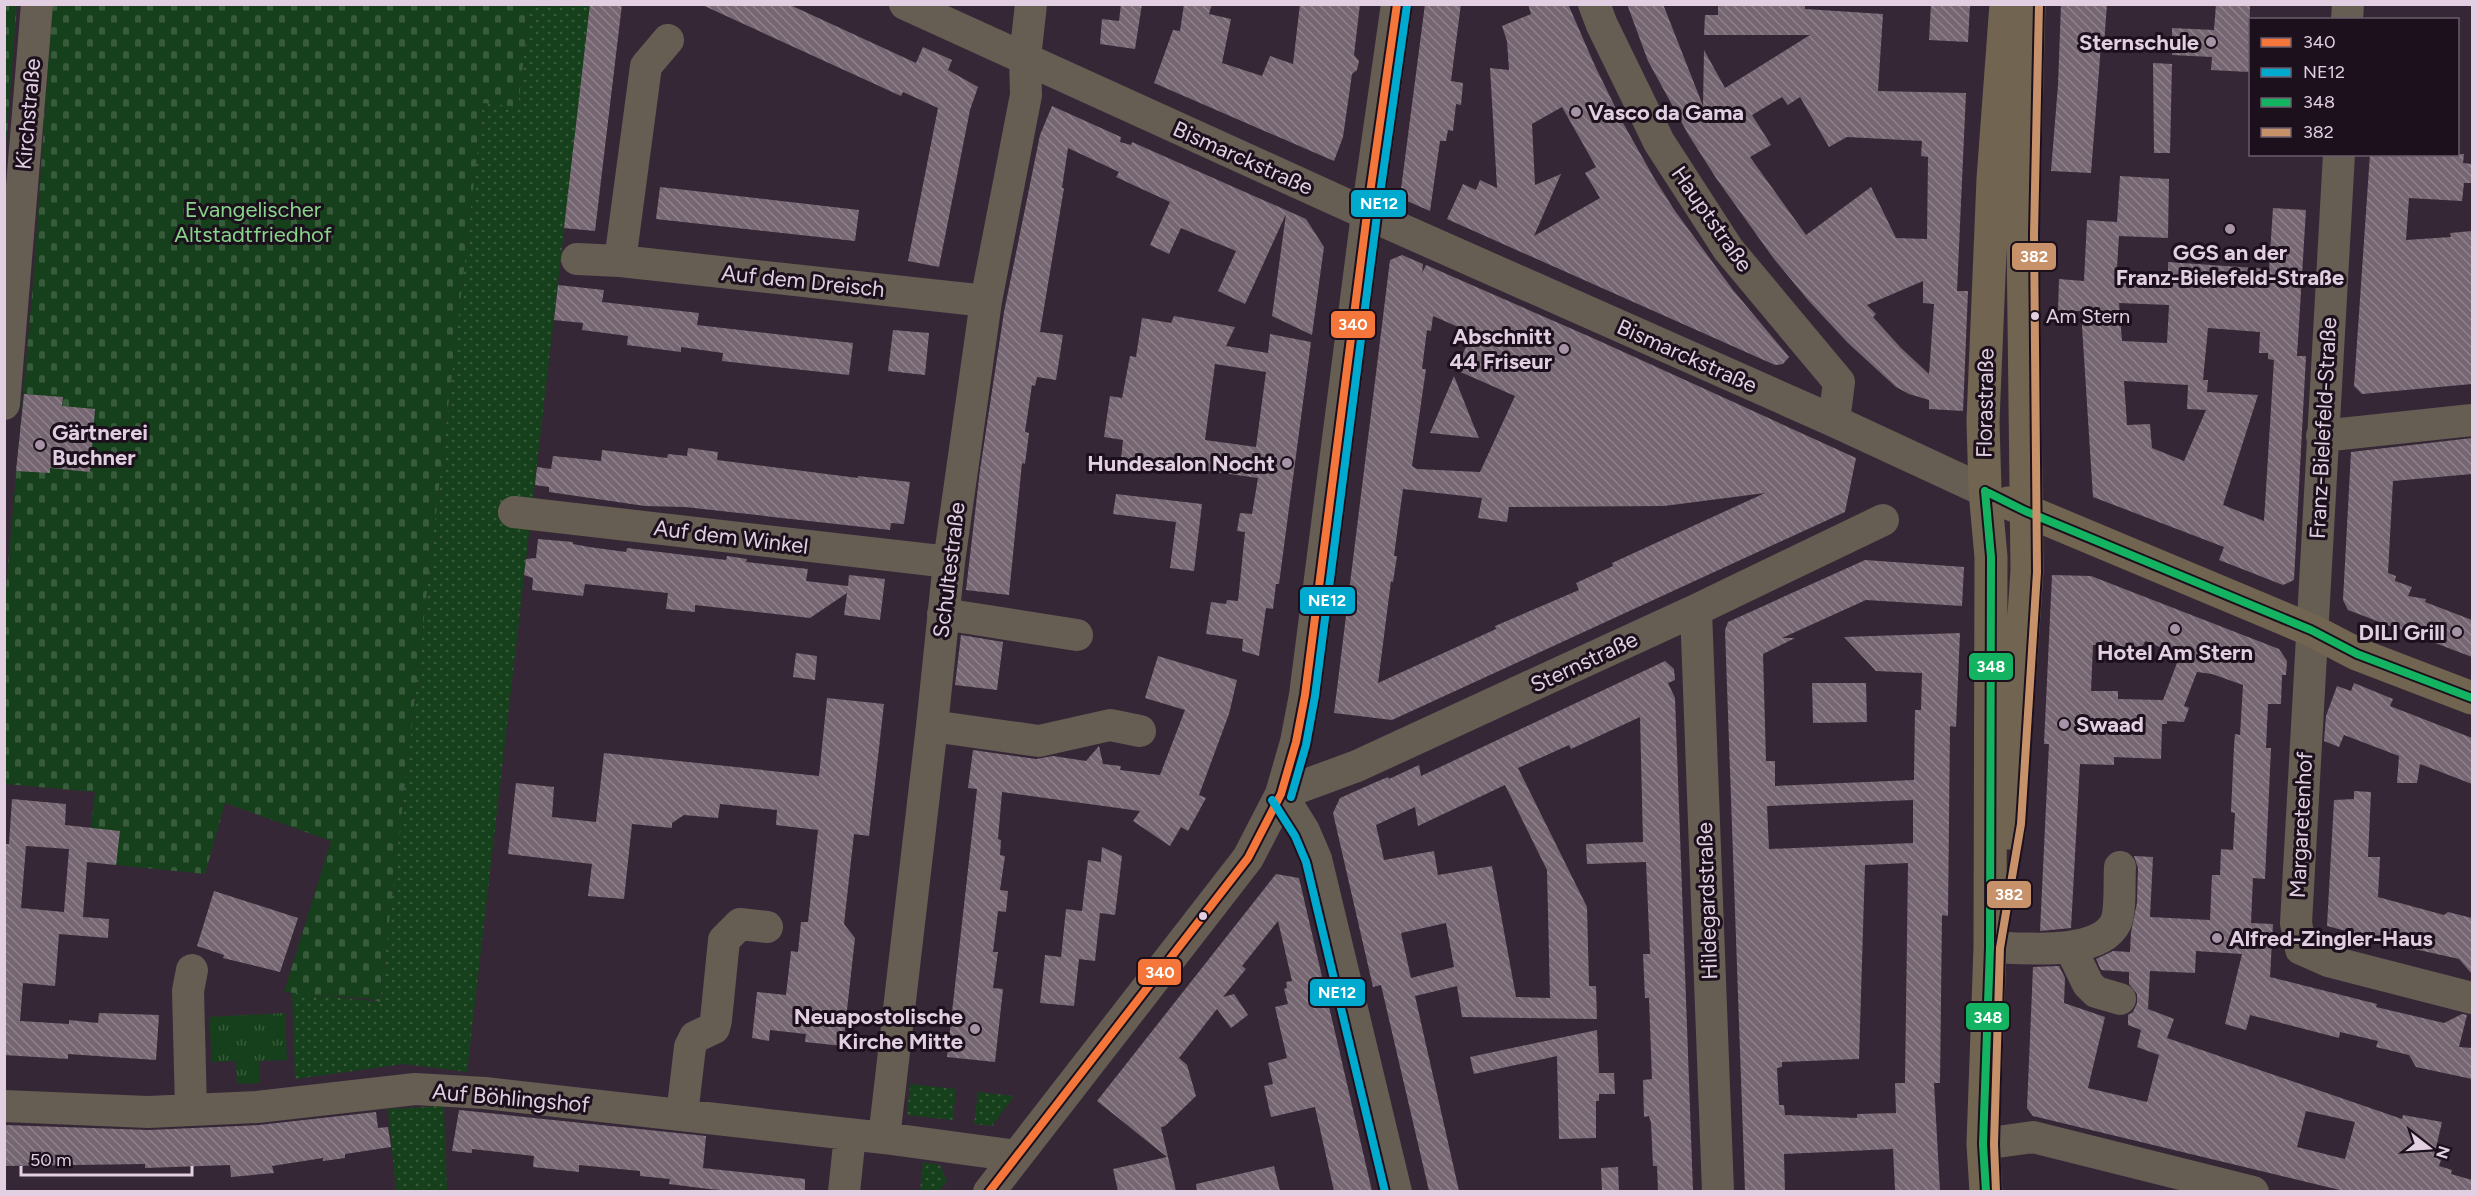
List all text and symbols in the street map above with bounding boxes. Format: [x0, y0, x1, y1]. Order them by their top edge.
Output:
legend [2249, 18, 2459, 156]
place label: Sternschule [2079, 29, 2199, 56]
text: 340 [2303, 31, 2336, 53]
marker: Sternschule [2204, 35, 2218, 49]
street label: Kirchstraße [10, 57, 46, 171]
text: NE12 [2303, 61, 2345, 83]
text: 348 [2303, 91, 2335, 113]
place label: Vasco da Gama [1588, 99, 1744, 126]
marker: Vasco da Gama [1569, 105, 1583, 119]
street label: Bismarckstraße [1169, 115, 1317, 201]
text: 382 [2303, 121, 2334, 143]
street label: Hauptstraße [1666, 161, 1758, 277]
line badge: NE12 [1350, 189, 1407, 218]
text: NE12 [1360, 194, 1398, 213]
park label: Evangelischer Altstadtfriedhof [174, 196, 333, 248]
marker: GGS an der Franz-Bielefeld-Straße [2223, 222, 2237, 236]
place label: GGS an der Franz-Bielefeld-Straße [2116, 239, 2344, 291]
line badge: 382 [2011, 242, 2057, 271]
text: 382 [2020, 247, 2048, 266]
street label: Auf dem Dreisch [720, 259, 886, 303]
place label: Am Stern [2046, 304, 2130, 328]
line badge: 340 [1330, 310, 1376, 339]
marker: Am Stern [2029, 310, 2041, 322]
street label: Bismarckstraße [1613, 313, 1761, 399]
text: 340 [1338, 315, 1368, 334]
street label: Franz-Bielefeld-Straße [2304, 316, 2342, 540]
place label: Abschnitt 44 Friseur [1450, 323, 1553, 375]
marker: Abschnitt 44 Friseur [1557, 342, 1571, 356]
street label: Florastraße [1971, 348, 1999, 458]
place label: Gärtnerei Buchner [52, 419, 148, 471]
marker: Gärtnerei Buchner [33, 438, 47, 452]
place label: Hundesalon Nocht [1087, 450, 1275, 477]
marker: Hundesalon Nocht [1280, 456, 1294, 470]
street label: Schultestraße [927, 500, 971, 640]
street label: Auf dem Winkel [652, 514, 810, 560]
line badge: NE12 [1299, 586, 1356, 615]
text: NE12 [1308, 591, 1346, 610]
place label: DILI Grill [2359, 619, 2445, 646]
marker: Hotel Am Stern [2168, 622, 2182, 636]
street label: Sternstraße [1526, 625, 1642, 699]
marker: DILI Grill [2450, 625, 2464, 639]
place label: Hotel Am Stern [2097, 639, 2253, 666]
line badge: 348 [1968, 652, 2014, 681]
text: 348 [1977, 657, 2006, 676]
place label: Swaad [2076, 711, 2144, 738]
marker: Swaad [2057, 717, 2071, 731]
street label: Margaretenhof [2284, 750, 2318, 899]
street label: Hildegardstraße [1691, 822, 1723, 980]
line badge: 382 [1986, 880, 2032, 909]
text: 382 [1995, 885, 2023, 904]
unlabelled marker [1197, 910, 1209, 922]
place label: Alfred-Zingler-Haus [2229, 925, 2433, 952]
marker: Alfred-Zingler-Haus [2210, 931, 2224, 945]
line badge: 340 [1137, 958, 1182, 986]
text: 340 [1145, 963, 1175, 982]
line badge: NE12 [1309, 978, 1366, 1007]
text: NE12 [1318, 983, 1356, 1002]
line badge: 348 [1965, 1002, 2010, 1031]
place label: Neuapostolische Kirche Mitte [794, 1003, 963, 1055]
text: 348 [1974, 1008, 2003, 1027]
marker: Neuapostolische Kirche Mitte [968, 1022, 982, 1036]
street label: Auf Böhlingshof [431, 1078, 592, 1118]
north arrow [2399, 1118, 2459, 1178]
scale bar [21, 1139, 192, 1177]
text: N [2432, 1144, 2454, 1161]
text: 50 m [30, 1149, 72, 1171]

